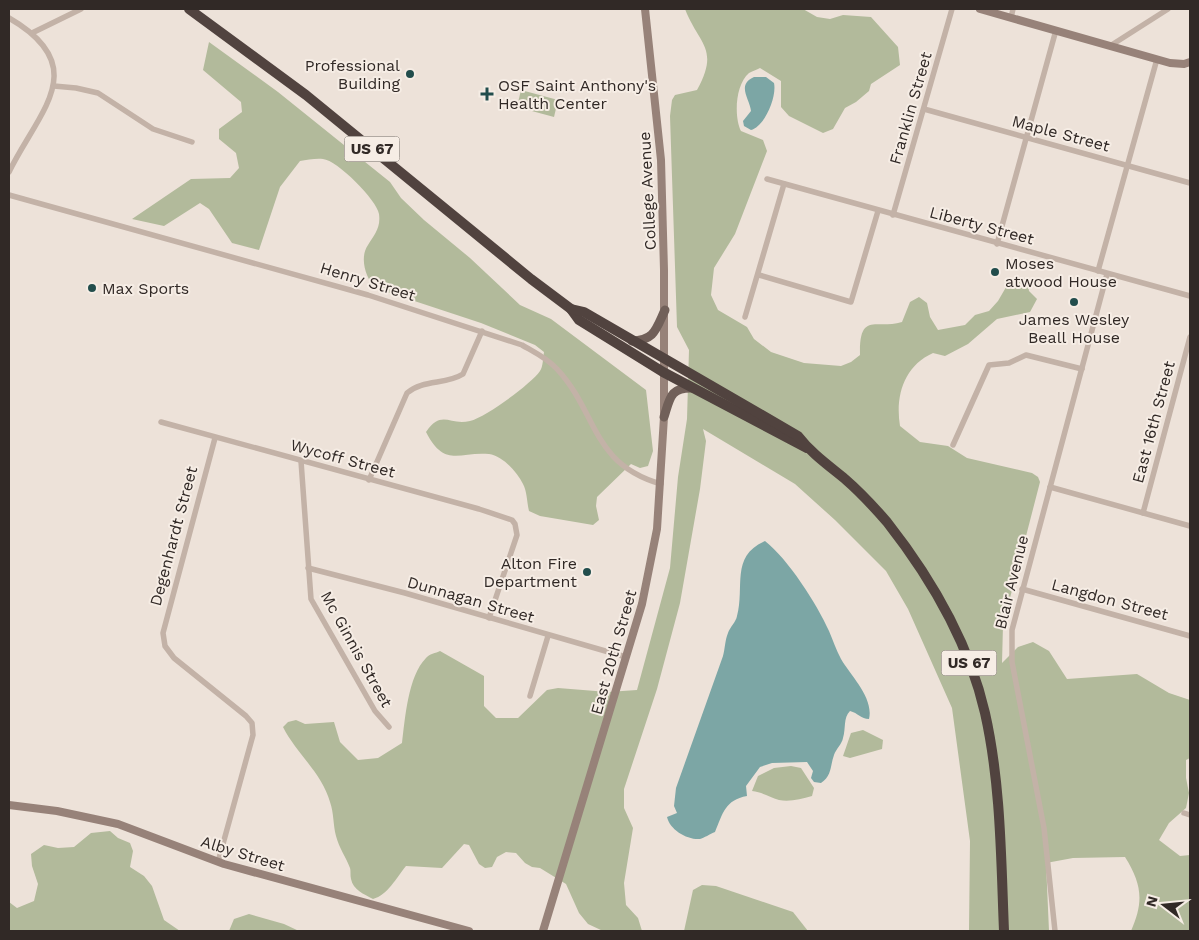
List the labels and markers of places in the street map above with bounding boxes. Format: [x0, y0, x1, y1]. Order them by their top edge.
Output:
place label: Professional Building [305, 56, 400, 93]
marker: Professional Building [404, 68, 416, 80]
place label: OSF Saint Anthony's Health Center [498, 76, 656, 113]
marker: OSF Saint Anthony's Health Center [480, 87, 494, 101]
place label: Moses atwood House [1005, 254, 1117, 291]
marker: Moses atwood House [989, 266, 1001, 278]
place label: Max Sports [102, 279, 189, 298]
marker: Max Sports [86, 282, 98, 294]
marker: James Wesley Beall House [1068, 296, 1080, 308]
place label: James Wesley Beall House [1019, 310, 1130, 347]
place label: Alton Fire Department [483, 554, 577, 591]
marker: Alton Fire Department [581, 566, 593, 578]

